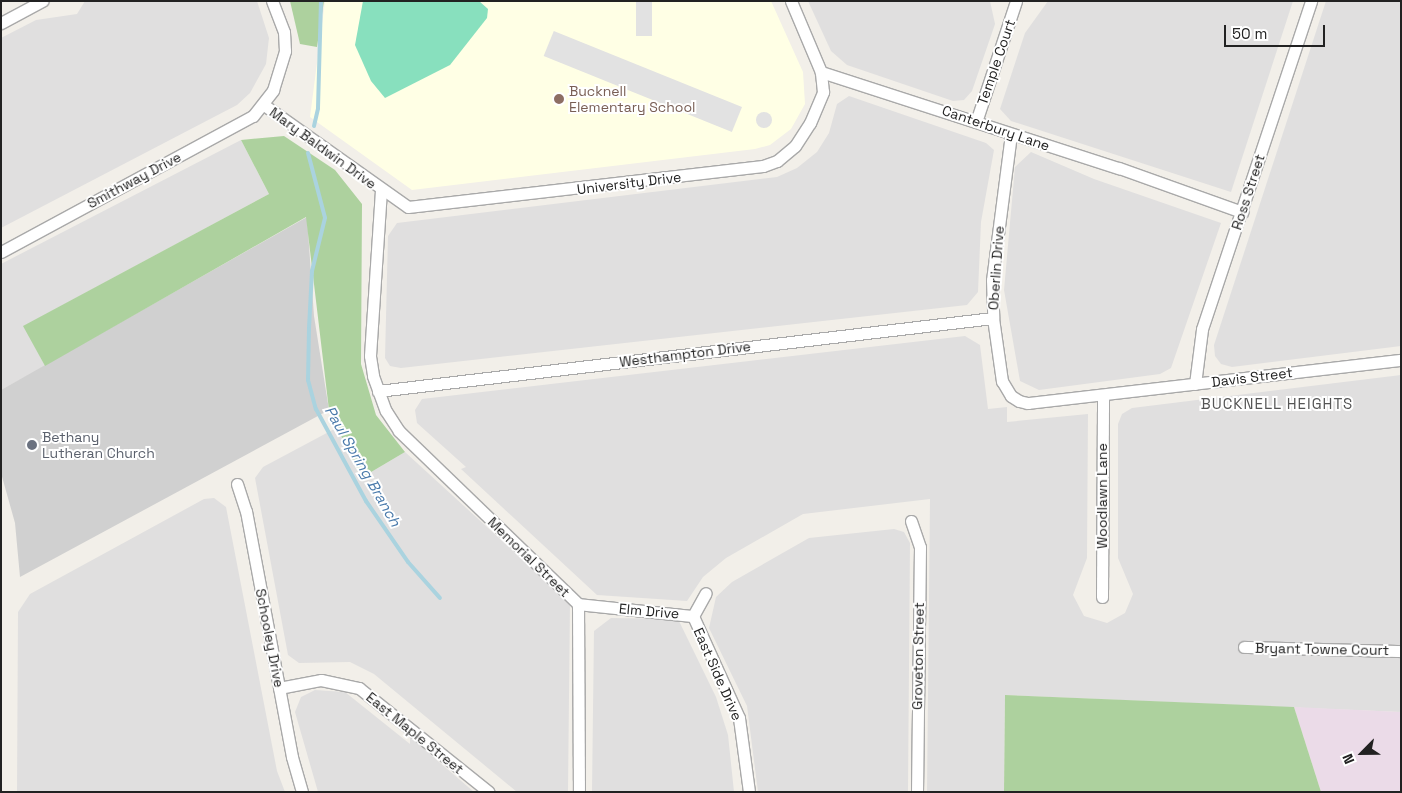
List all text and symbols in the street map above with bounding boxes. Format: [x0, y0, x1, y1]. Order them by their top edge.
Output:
scale bar [1227, 15, 1328, 47]
street label: Temple Court [974, 17, 1018, 107]
text: 50 m [1232, 24, 1267, 43]
place label: Bucknell Elementary School [569, 83, 695, 115]
marker: Bucknell Elementary School [553, 93, 565, 105]
street label: Canterbury Lane [940, 102, 1052, 154]
street label: Mary Baldwin Drive [266, 104, 380, 192]
street label: Smithway Drive [84, 148, 184, 212]
street label: Ross Street [1228, 152, 1268, 232]
street label: University Drive [576, 168, 682, 198]
street label: Oberlin Drive [985, 225, 1007, 311]
street label: Westhampton Drive [618, 338, 752, 370]
street label: Davis Street [1210, 364, 1294, 390]
district label: BUCKNELL HEIGHTS [1199, 395, 1355, 413]
water label: Paul Spring Branch [321, 403, 405, 529]
place label: Bethany Lutheran Church [42, 429, 155, 462]
marker: Bethany Lutheran Church [26, 439, 38, 451]
street label: Woodlawn Lane [1094, 443, 1110, 549]
street label: Memorial Street [484, 514, 574, 600]
street label: Schooley Drive [252, 587, 288, 689]
street label: Elm Drive [618, 600, 680, 622]
street label: Groveton Street [909, 602, 927, 710]
street label: East Side Drive [690, 625, 746, 723]
street label: Bryant Towne Court [1255, 639, 1389, 659]
street label: East Maple Street [363, 689, 467, 777]
north arrow [1337, 728, 1387, 778]
text: N [1338, 751, 1358, 767]

